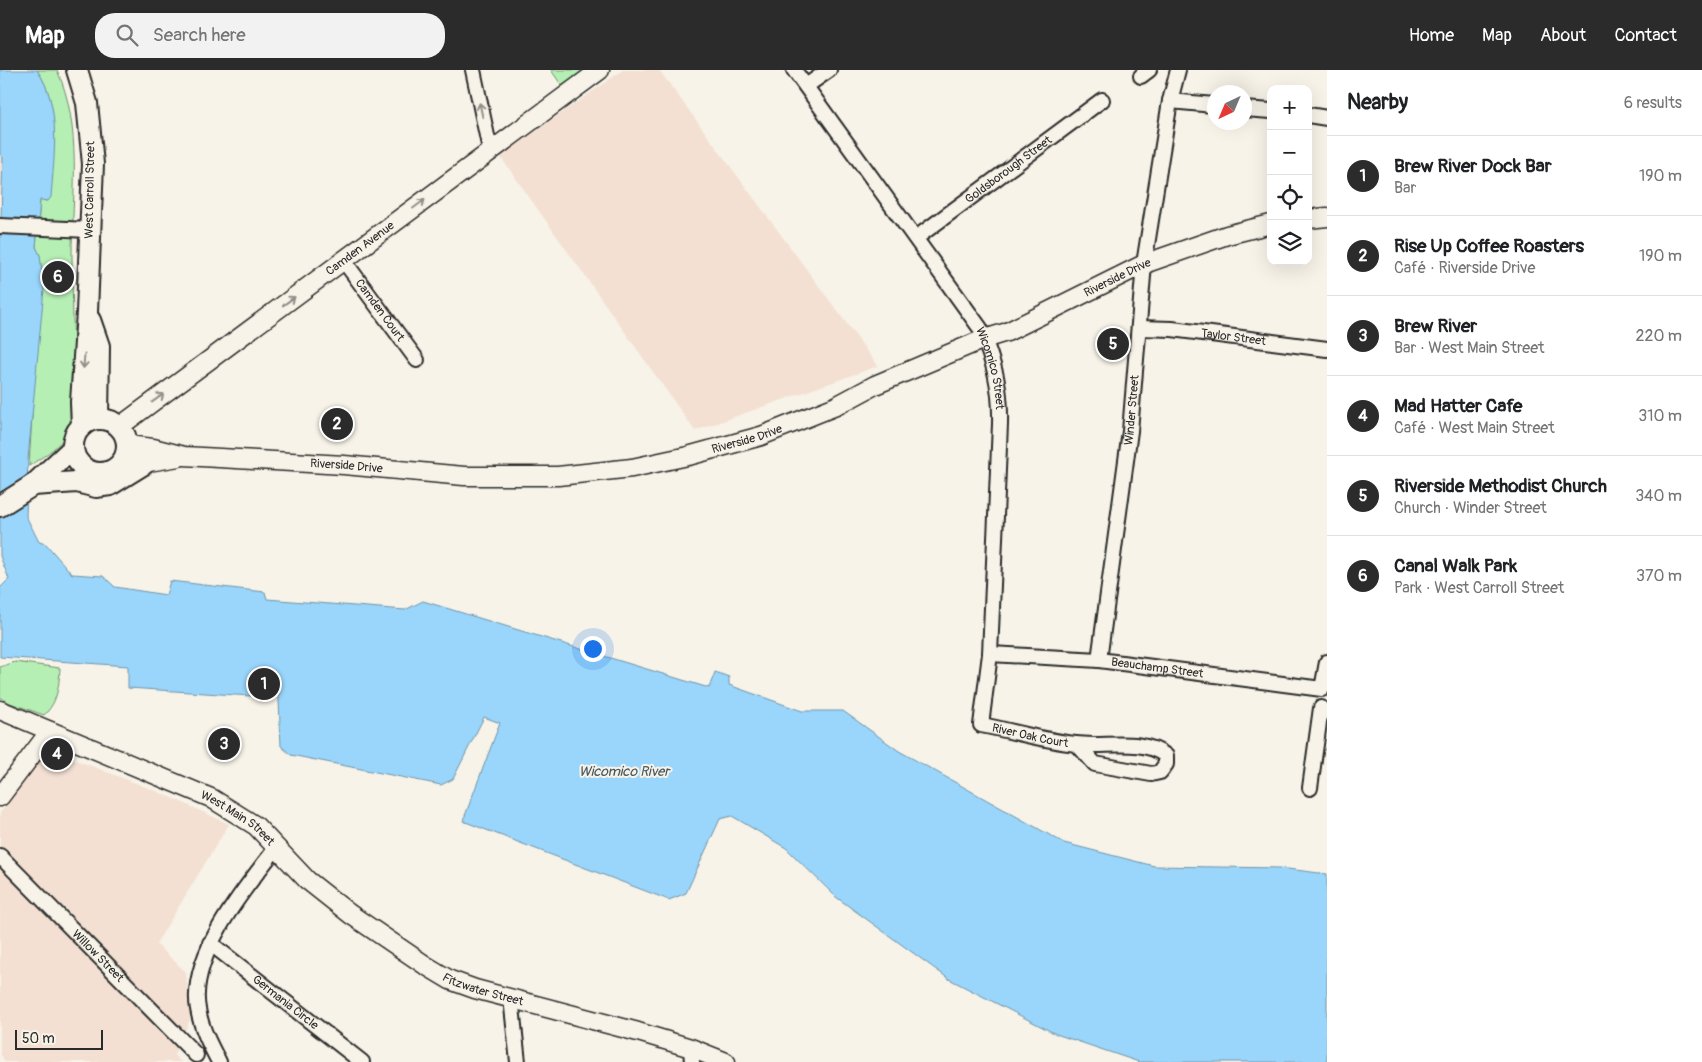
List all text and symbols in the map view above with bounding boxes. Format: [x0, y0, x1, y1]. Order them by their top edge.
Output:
search box [95, 13, 445, 58]
text: Map [25, 21, 65, 50]
icon: search [113, 21, 141, 49]
text: Search here [153, 23, 246, 47]
text: Home [1409, 24, 1454, 47]
text: Map [1482, 24, 1512, 47]
text: About [1540, 24, 1586, 47]
text: Contact [1614, 24, 1677, 47]
north arrow [1207, 85, 1252, 130]
map controls [1267, 85, 1312, 265]
button: + [1267, 85, 1312, 130]
text: Nearby [1347, 89, 1408, 116]
text: 6 results [1624, 93, 1682, 113]
one-way arrow [476, 102, 486, 118]
button: − [1267, 130, 1312, 175]
street label: Goldsborough Street [962, 132, 1055, 207]
street label: West Carroll Street [82, 141, 98, 239]
text: Brew River Dock Bar [1394, 154, 1551, 178]
text: 1 [1360, 166, 1366, 186]
text: 190 m [1639, 166, 1682, 186]
button: locate [1267, 175, 1312, 220]
text: Bar [1394, 178, 1416, 198]
one-way arrow [412, 199, 425, 210]
street label: Camden Avenue [323, 218, 397, 279]
button: layers [1267, 220, 1312, 265]
text: Rise Up Coffee Roasters [1394, 234, 1584, 258]
text: 2 [1359, 246, 1367, 266]
text: 190 m [1639, 246, 1682, 266]
street label: Riverside Drive [1081, 255, 1153, 300]
pin: 6 [42, 258, 74, 296]
text: Café · Riverside Drive [1394, 258, 1535, 278]
street label: Camden Court [352, 276, 408, 344]
one-way arrow [282, 296, 295, 307]
text: Brew River [1394, 314, 1477, 338]
street label: Wicomico Street [973, 325, 1007, 410]
pin: 5 [1097, 325, 1129, 363]
street label: Taylor Street [1200, 325, 1267, 349]
text: 3 [1359, 326, 1367, 346]
text: 220 m [1636, 326, 1682, 346]
text: Bar · West Main Street [1394, 338, 1545, 358]
one-way arrow [79, 352, 88, 368]
street label: Winder Street [1121, 374, 1142, 446]
one-way arrow [151, 393, 165, 403]
text: Mad Hatter Cafe [1394, 394, 1522, 418]
pin: 2 [321, 405, 353, 443]
text: 4 [1358, 406, 1368, 426]
text: 310 m [1638, 406, 1682, 426]
text: Café · West Main Street [1394, 418, 1555, 438]
street label: Riverside Drive [710, 421, 784, 457]
street label: Riverside Drive [310, 456, 384, 476]
text: Riverside Methodist Church [1394, 474, 1607, 498]
text: 5 [1359, 486, 1367, 506]
text: 340 m [1635, 486, 1682, 506]
text: Church · Winder Street [1394, 498, 1547, 518]
text: Canal Walk Park [1394, 554, 1517, 578]
text: 6 [1358, 566, 1368, 586]
text: 370 m [1636, 566, 1682, 586]
text: Park · West Carroll Street [1394, 578, 1564, 598]
your location [580, 636, 606, 662]
street label: Beauchamp Street [1110, 654, 1205, 681]
pin: 1 [248, 665, 280, 703]
street label: River Oak Court [991, 720, 1069, 751]
pin: 3 [208, 725, 240, 763]
pin: 4 [41, 735, 73, 773]
water label: Wicomico River [579, 763, 671, 780]
street label: West Main Street [199, 787, 278, 849]
street label: Willow Street [69, 926, 127, 985]
street label: Fitzwater Street [440, 970, 525, 1009]
street label: Germania Circle [249, 972, 322, 1033]
scale bar [15, 1027, 102, 1050]
text: 50 m [22, 1030, 55, 1047]

